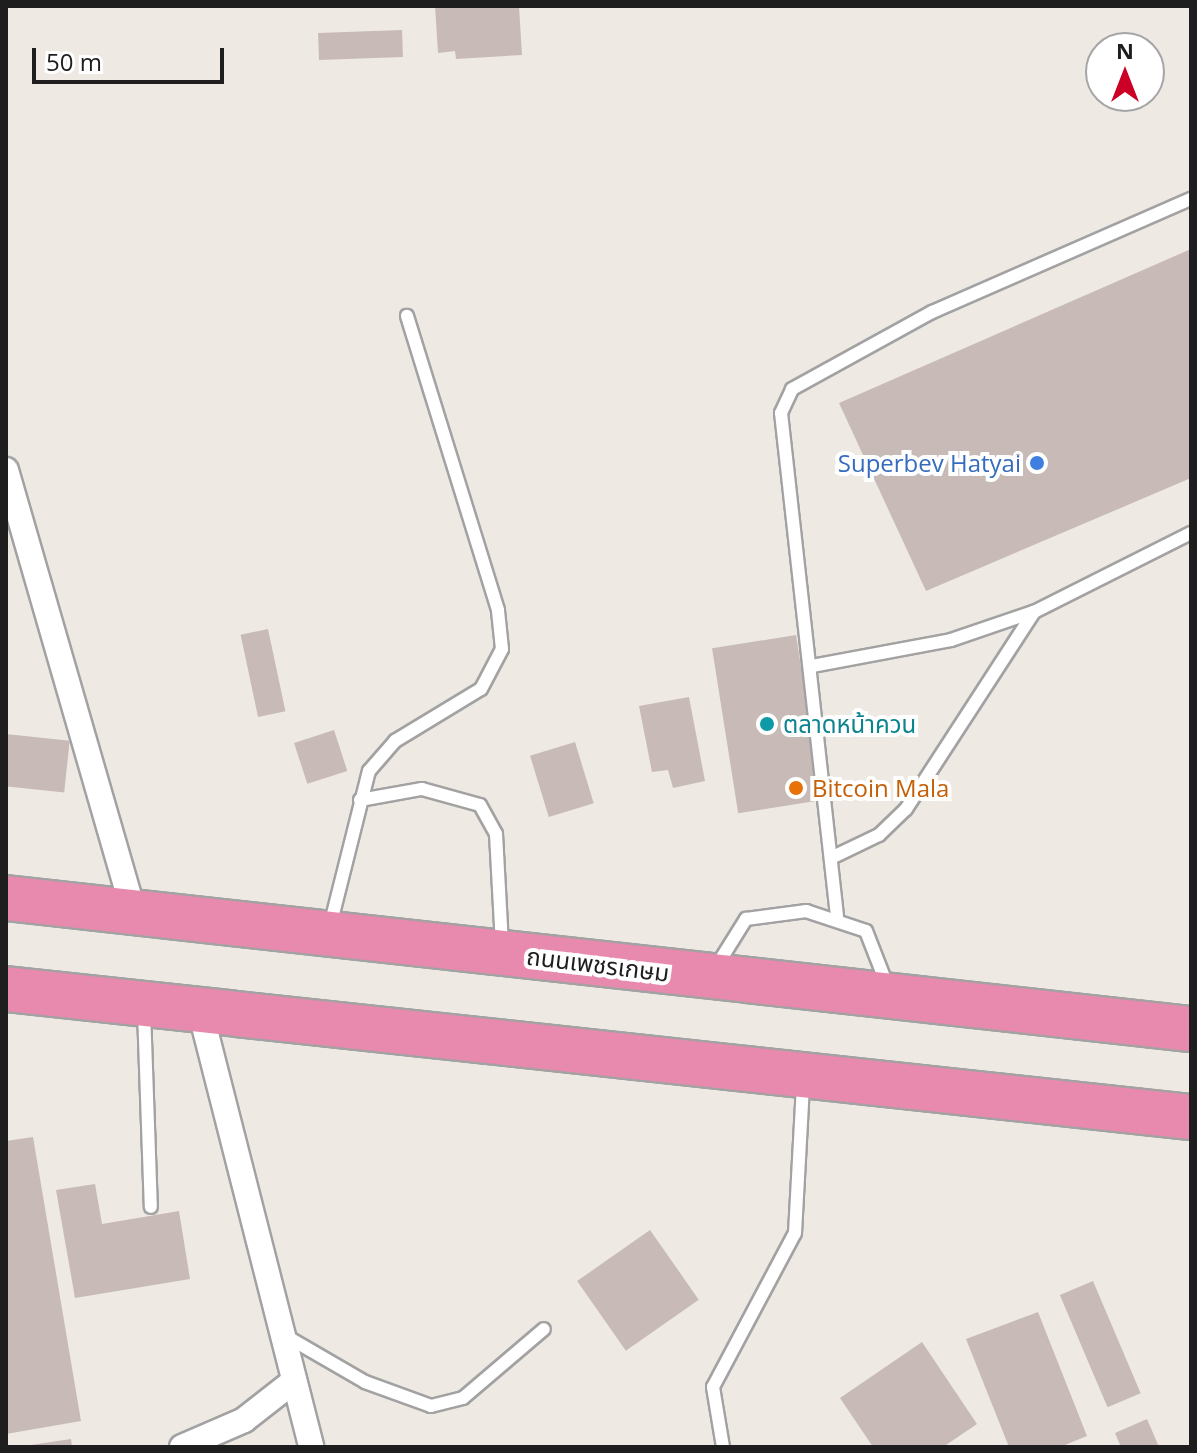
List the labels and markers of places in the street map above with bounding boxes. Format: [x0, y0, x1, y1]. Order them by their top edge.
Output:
place label: Superbev Hatyai [838, 449, 1021, 477]
marker: Superbev Hatyai [1028, 454, 1046, 472]
place label: ตลาดหน้าควน [783, 710, 916, 738]
marker: ตลาดหน้าควน [758, 715, 776, 733]
place label: Bitcoin Mala [812, 774, 949, 802]
marker: Bitcoin Mala [787, 779, 805, 797]

